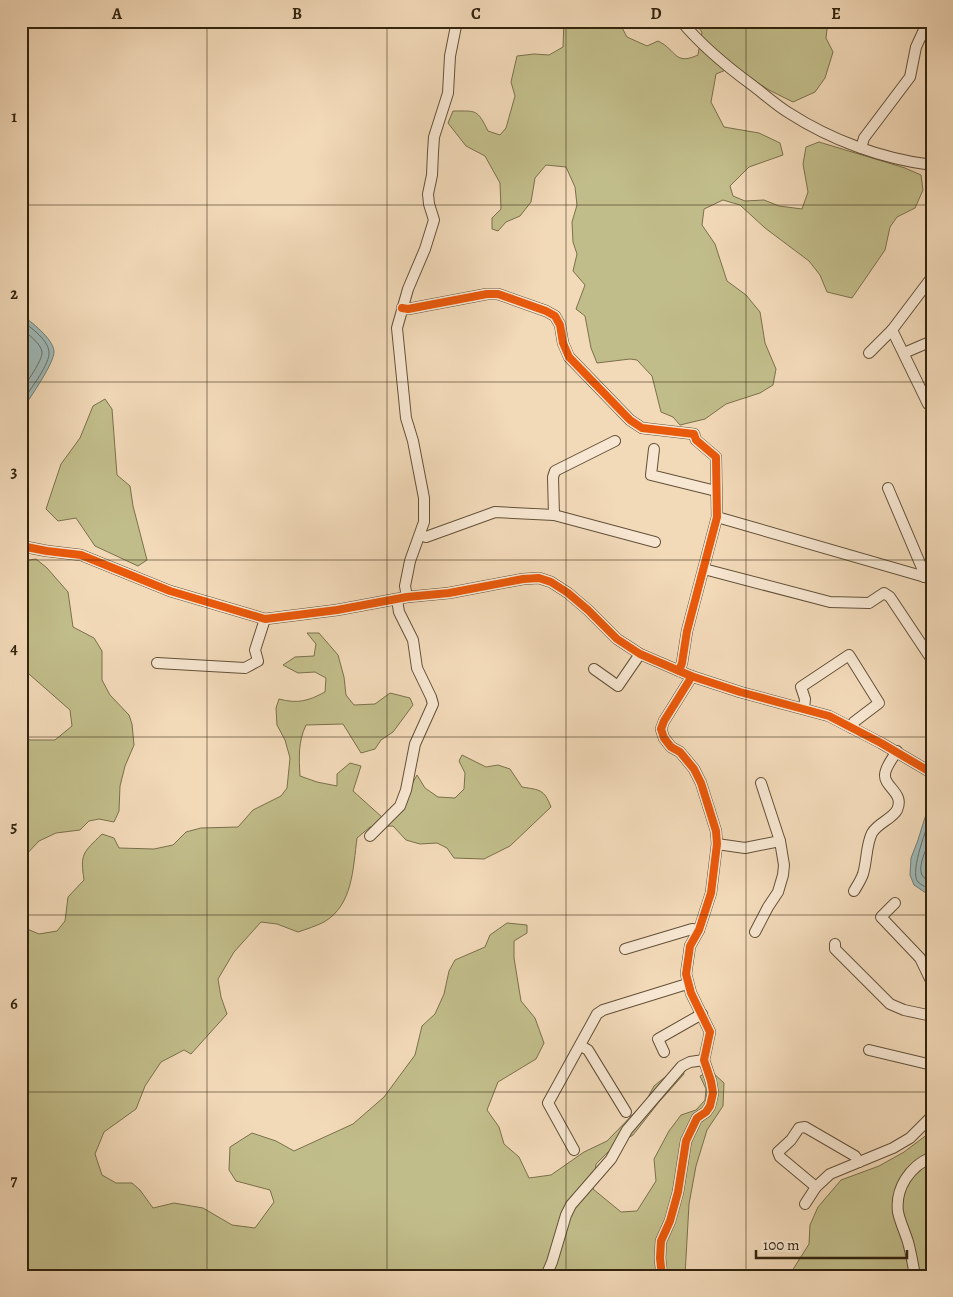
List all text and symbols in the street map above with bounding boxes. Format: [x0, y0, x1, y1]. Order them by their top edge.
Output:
text: A [111, 3, 123, 25]
text: B [292, 3, 302, 25]
text: C [471, 3, 481, 25]
text: D [650, 3, 662, 25]
text: E [831, 3, 841, 25]
text: 1 [11, 106, 17, 128]
text: 2 [10, 283, 18, 305]
text: 3 [11, 461, 18, 483]
text: 4 [10, 638, 18, 660]
text: 5 [11, 816, 18, 838]
text: 6 [10, 993, 18, 1015]
text: 7 [11, 1170, 18, 1192]
scale bar [756, 1227, 907, 1259]
text: 100 m [763, 1235, 800, 1255]

